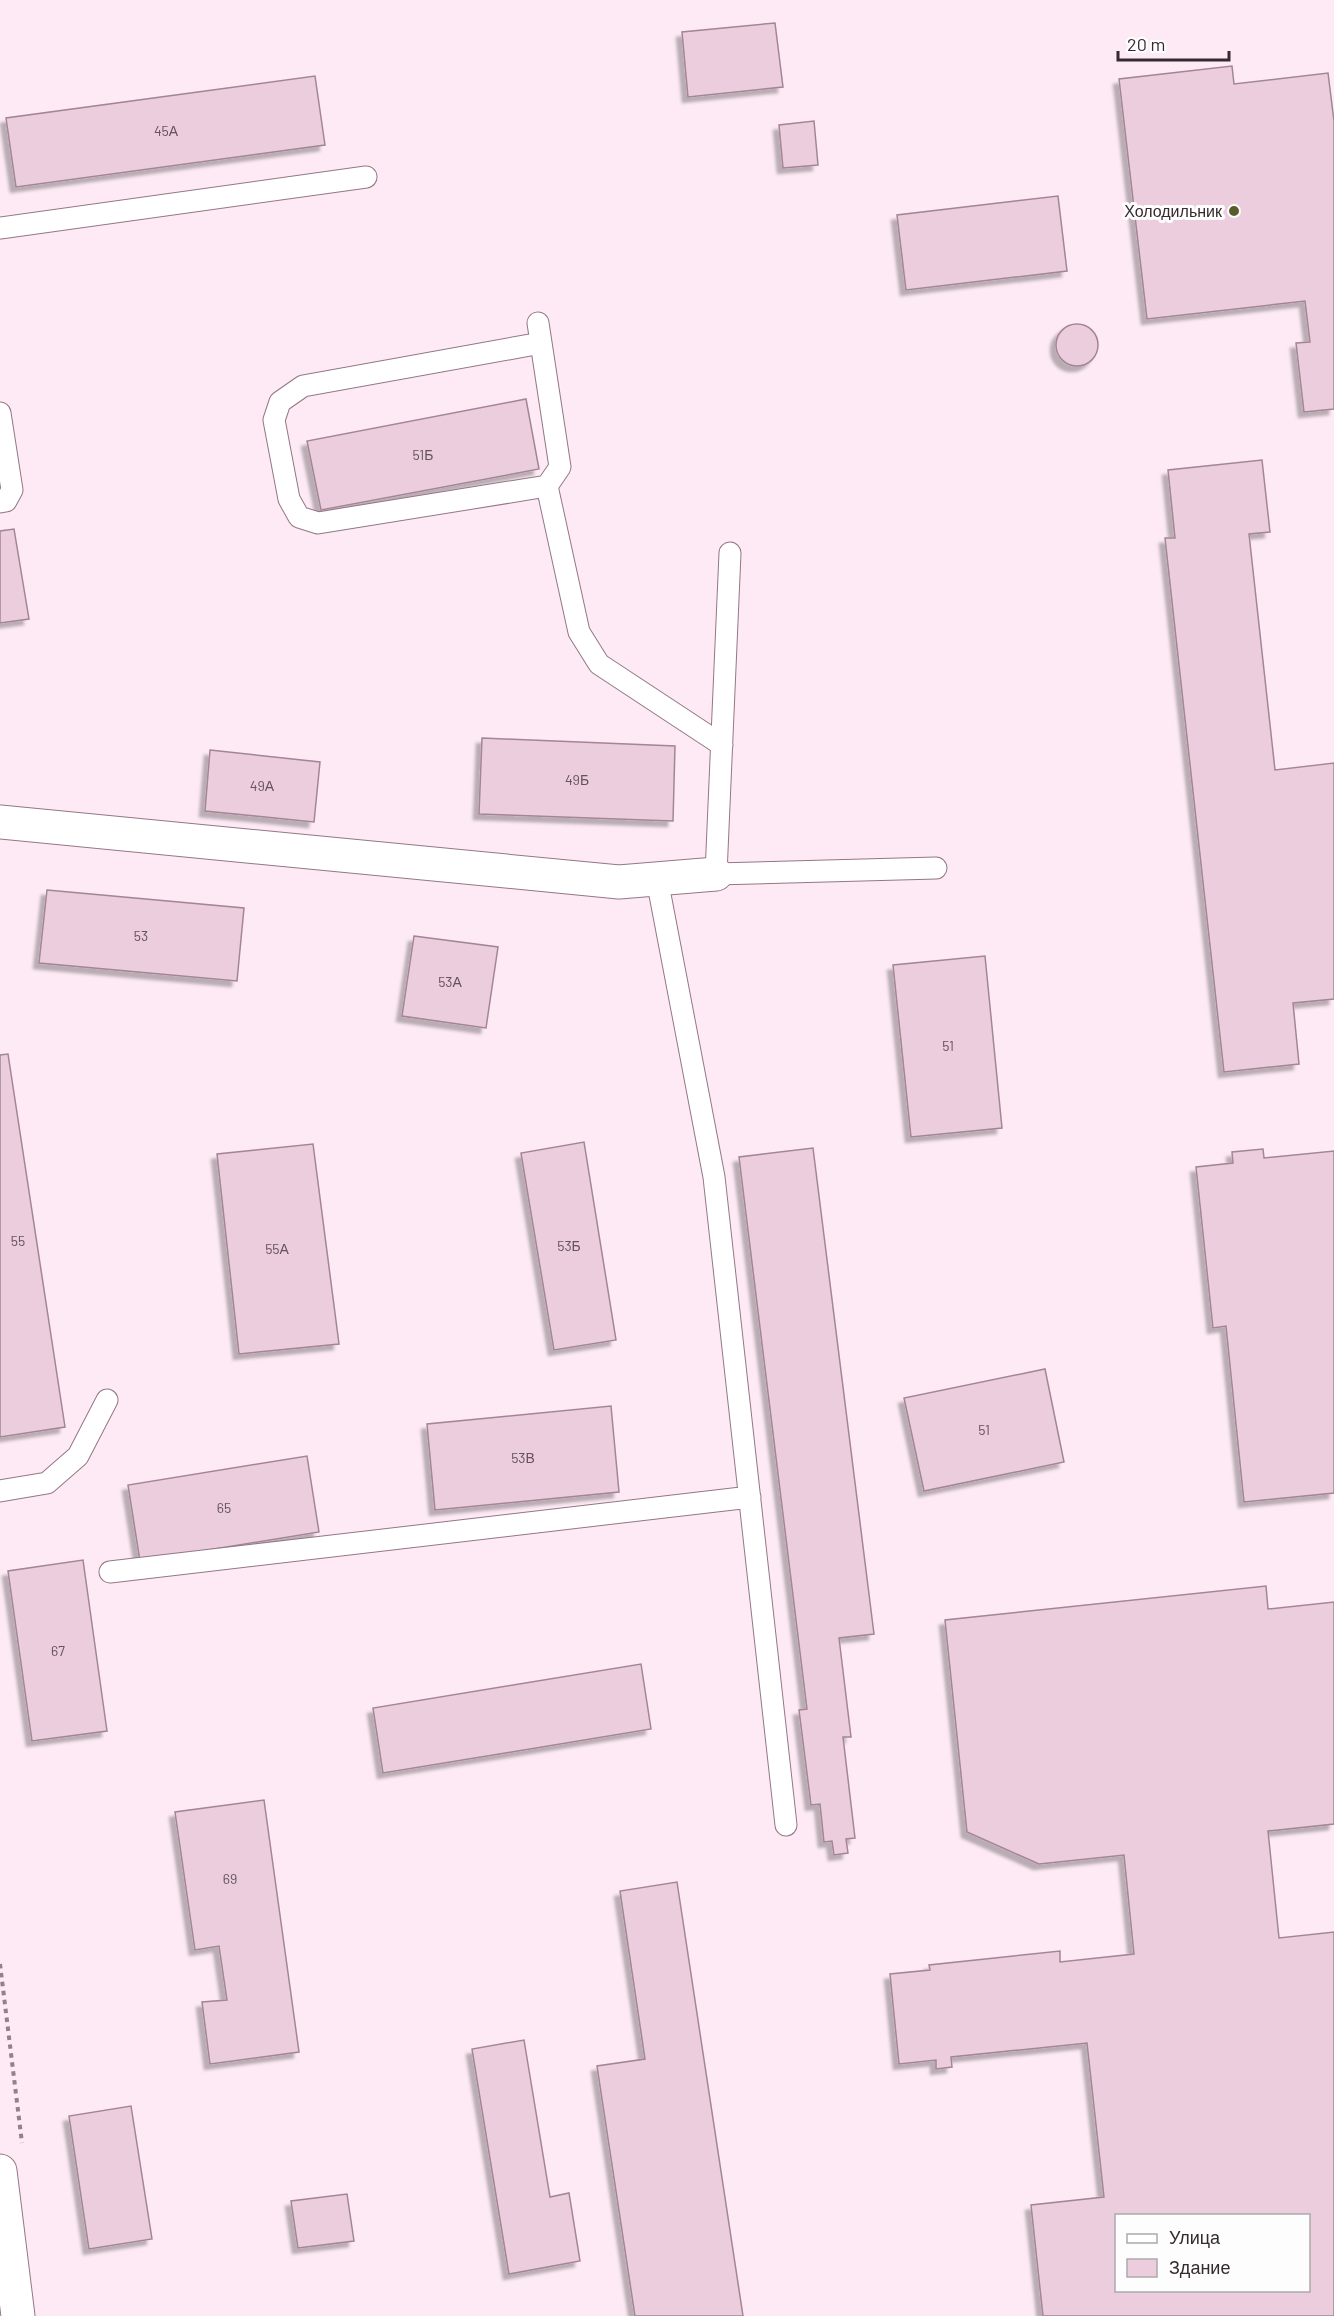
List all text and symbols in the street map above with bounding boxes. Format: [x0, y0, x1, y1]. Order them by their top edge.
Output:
scale bar [1118, 24, 1229, 62]
text: 20 m [1127, 33, 1165, 55]
house number: 45А [154, 122, 179, 139]
place label: Холодильник [1124, 201, 1223, 220]
marker: Холодильник [1227, 204, 1241, 218]
house number: 51Б [413, 446, 433, 463]
house number: 49Б [565, 771, 589, 788]
house number: 49А [250, 777, 275, 794]
house number: 53 [134, 927, 148, 944]
house number: 53А [438, 973, 463, 990]
house number: 51 [942, 1037, 954, 1054]
house number: 55 [11, 1232, 25, 1249]
house number: 53Б [557, 1237, 581, 1254]
house number: 55А [265, 1240, 290, 1257]
house number: 51 [978, 1421, 990, 1438]
house number: 53В [511, 1449, 535, 1466]
house number: 65 [217, 1499, 231, 1516]
house number: 67 [51, 1642, 65, 1659]
house number: 69 [223, 1870, 237, 1887]
legend [1115, 2214, 1310, 2292]
text: Улица [1169, 2226, 1221, 2248]
text: Здание [1169, 2256, 1230, 2278]

